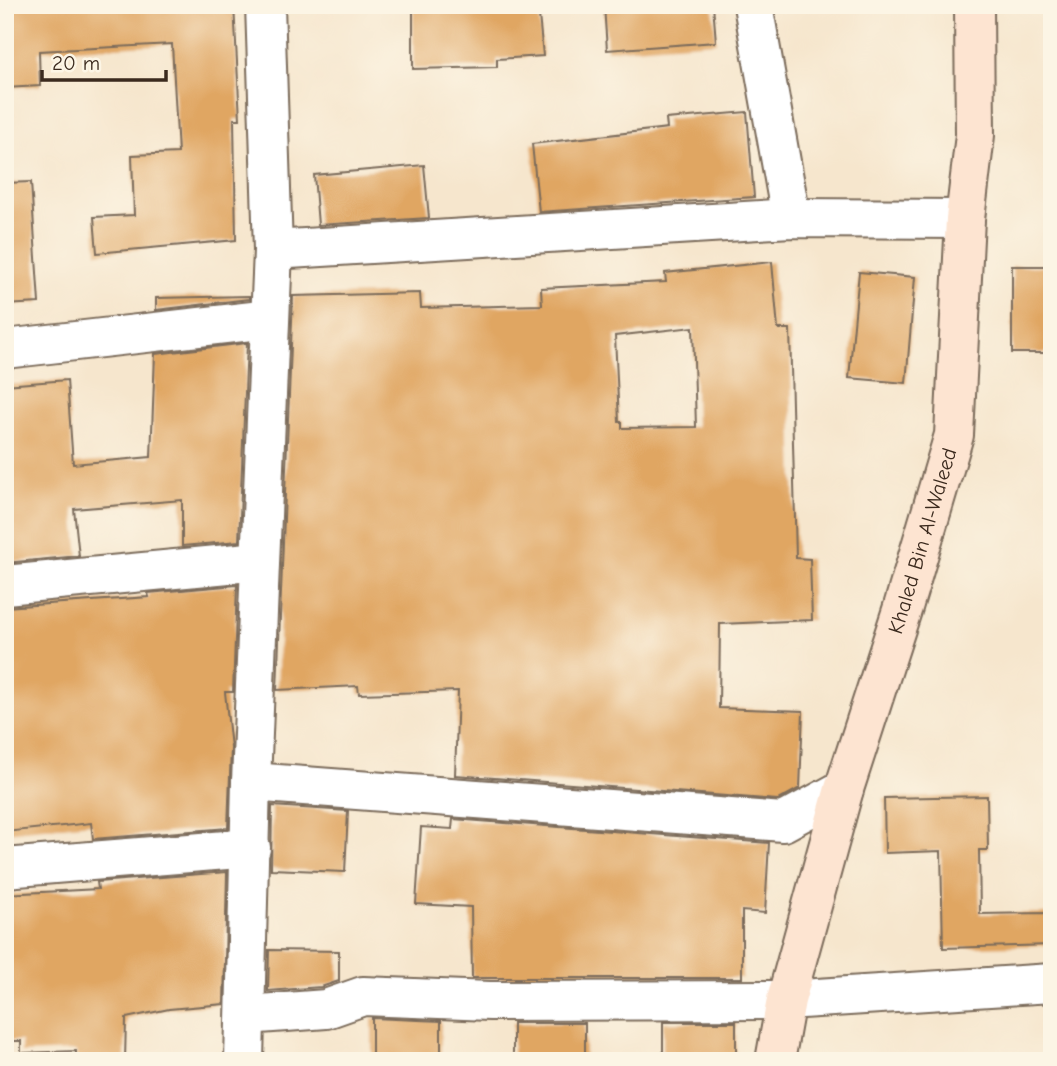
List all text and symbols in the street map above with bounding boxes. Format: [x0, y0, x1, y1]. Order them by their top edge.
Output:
scale bar [42, 38, 166, 82]
text: 20 m [52, 51, 100, 75]
street label: Khaled Bin Al-Waleed [883, 445, 961, 637]

